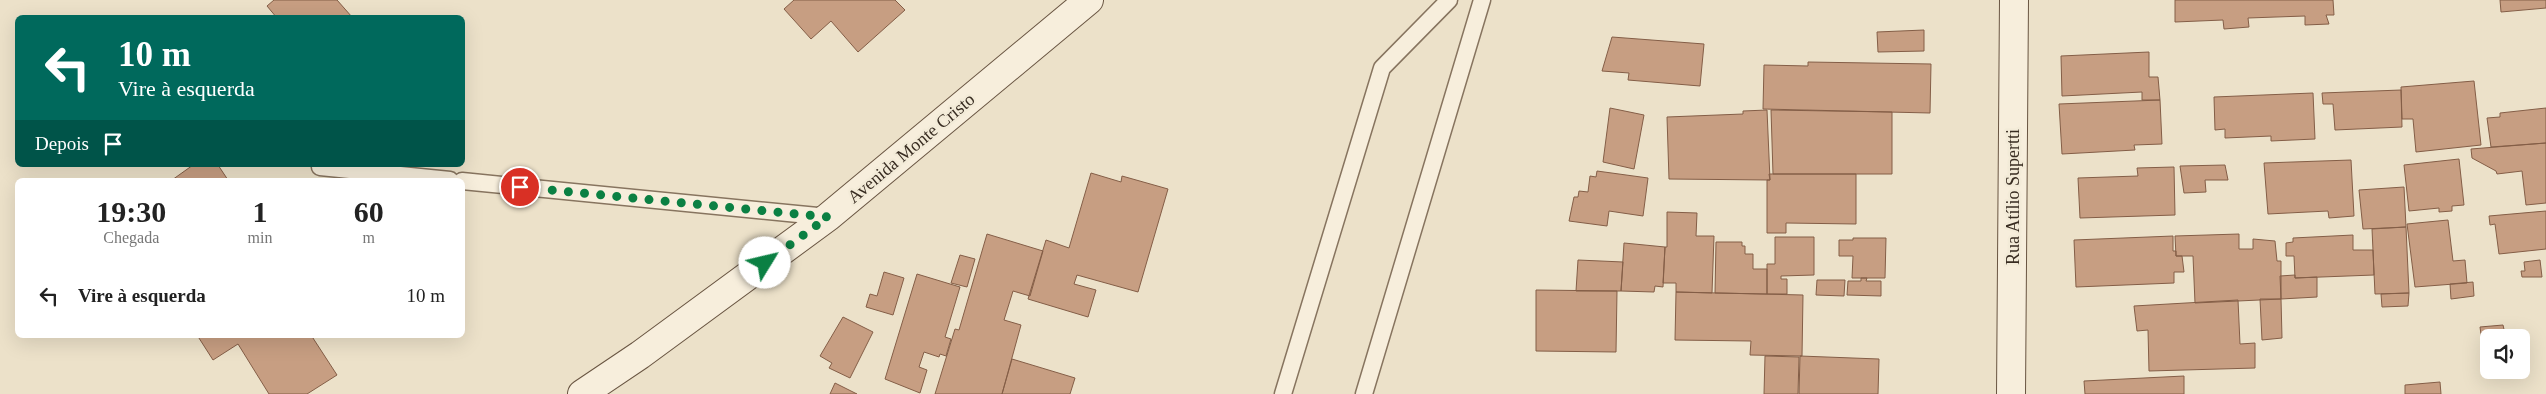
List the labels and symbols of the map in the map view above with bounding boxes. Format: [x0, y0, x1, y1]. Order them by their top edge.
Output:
street label: Avenida Monte Cristo [843, 89, 979, 207]
street label: Rua Atílio Supertti [2003, 129, 2023, 265]
pin [499, 166, 541, 208]
position arrow [738, 236, 790, 288]

